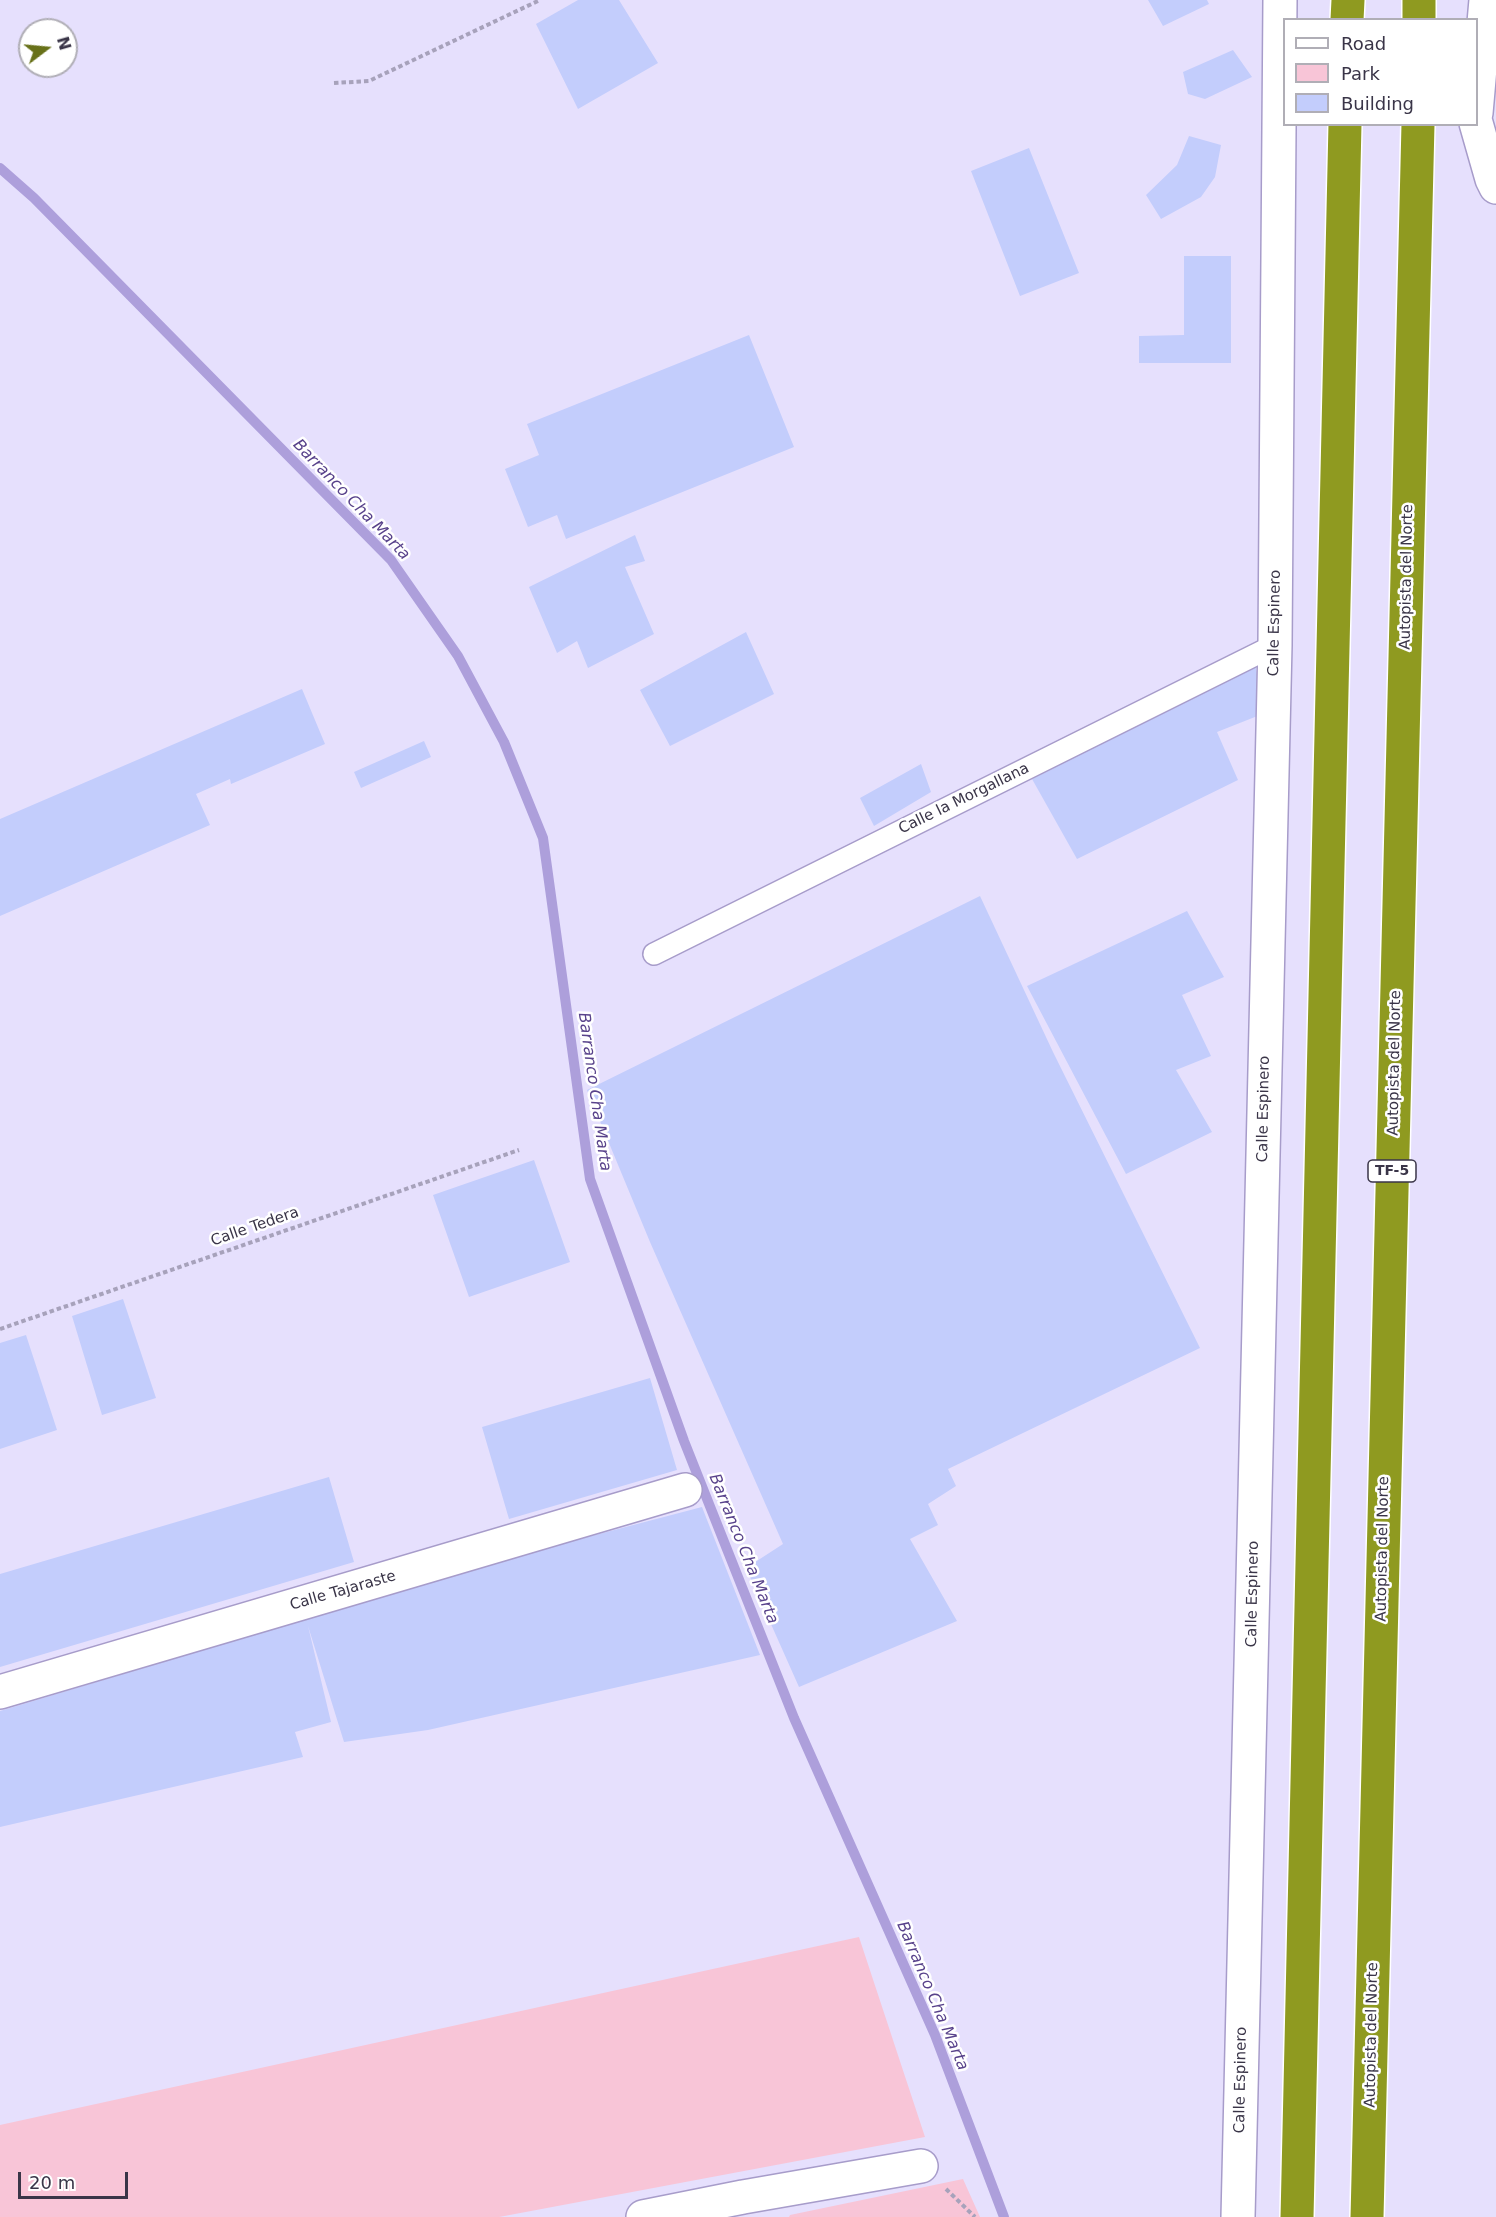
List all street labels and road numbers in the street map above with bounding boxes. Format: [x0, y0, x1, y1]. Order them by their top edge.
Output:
street label: Autopista del Norte [1397, 504, 1417, 650]
street label: Calle Espinero [1265, 569, 1285, 677]
street label: Calle la Morgallana [896, 760, 1032, 838]
street label: Autopista del Norte [1385, 990, 1405, 1136]
street label: Calle Espinero [1254, 1055, 1274, 1163]
road number: TF-5 [1368, 1160, 1416, 1182]
street label: Calle Tedera [209, 1204, 301, 1250]
street label: Autopista del Norte [1373, 1476, 1393, 1622]
street label: Calle Espinero [1243, 1540, 1263, 1648]
street label: Calle Tajaraste [288, 1567, 398, 1615]
street label: Autopista del Norte [1362, 1962, 1382, 2108]
street label: Calle Espinero [1231, 2026, 1251, 2134]

